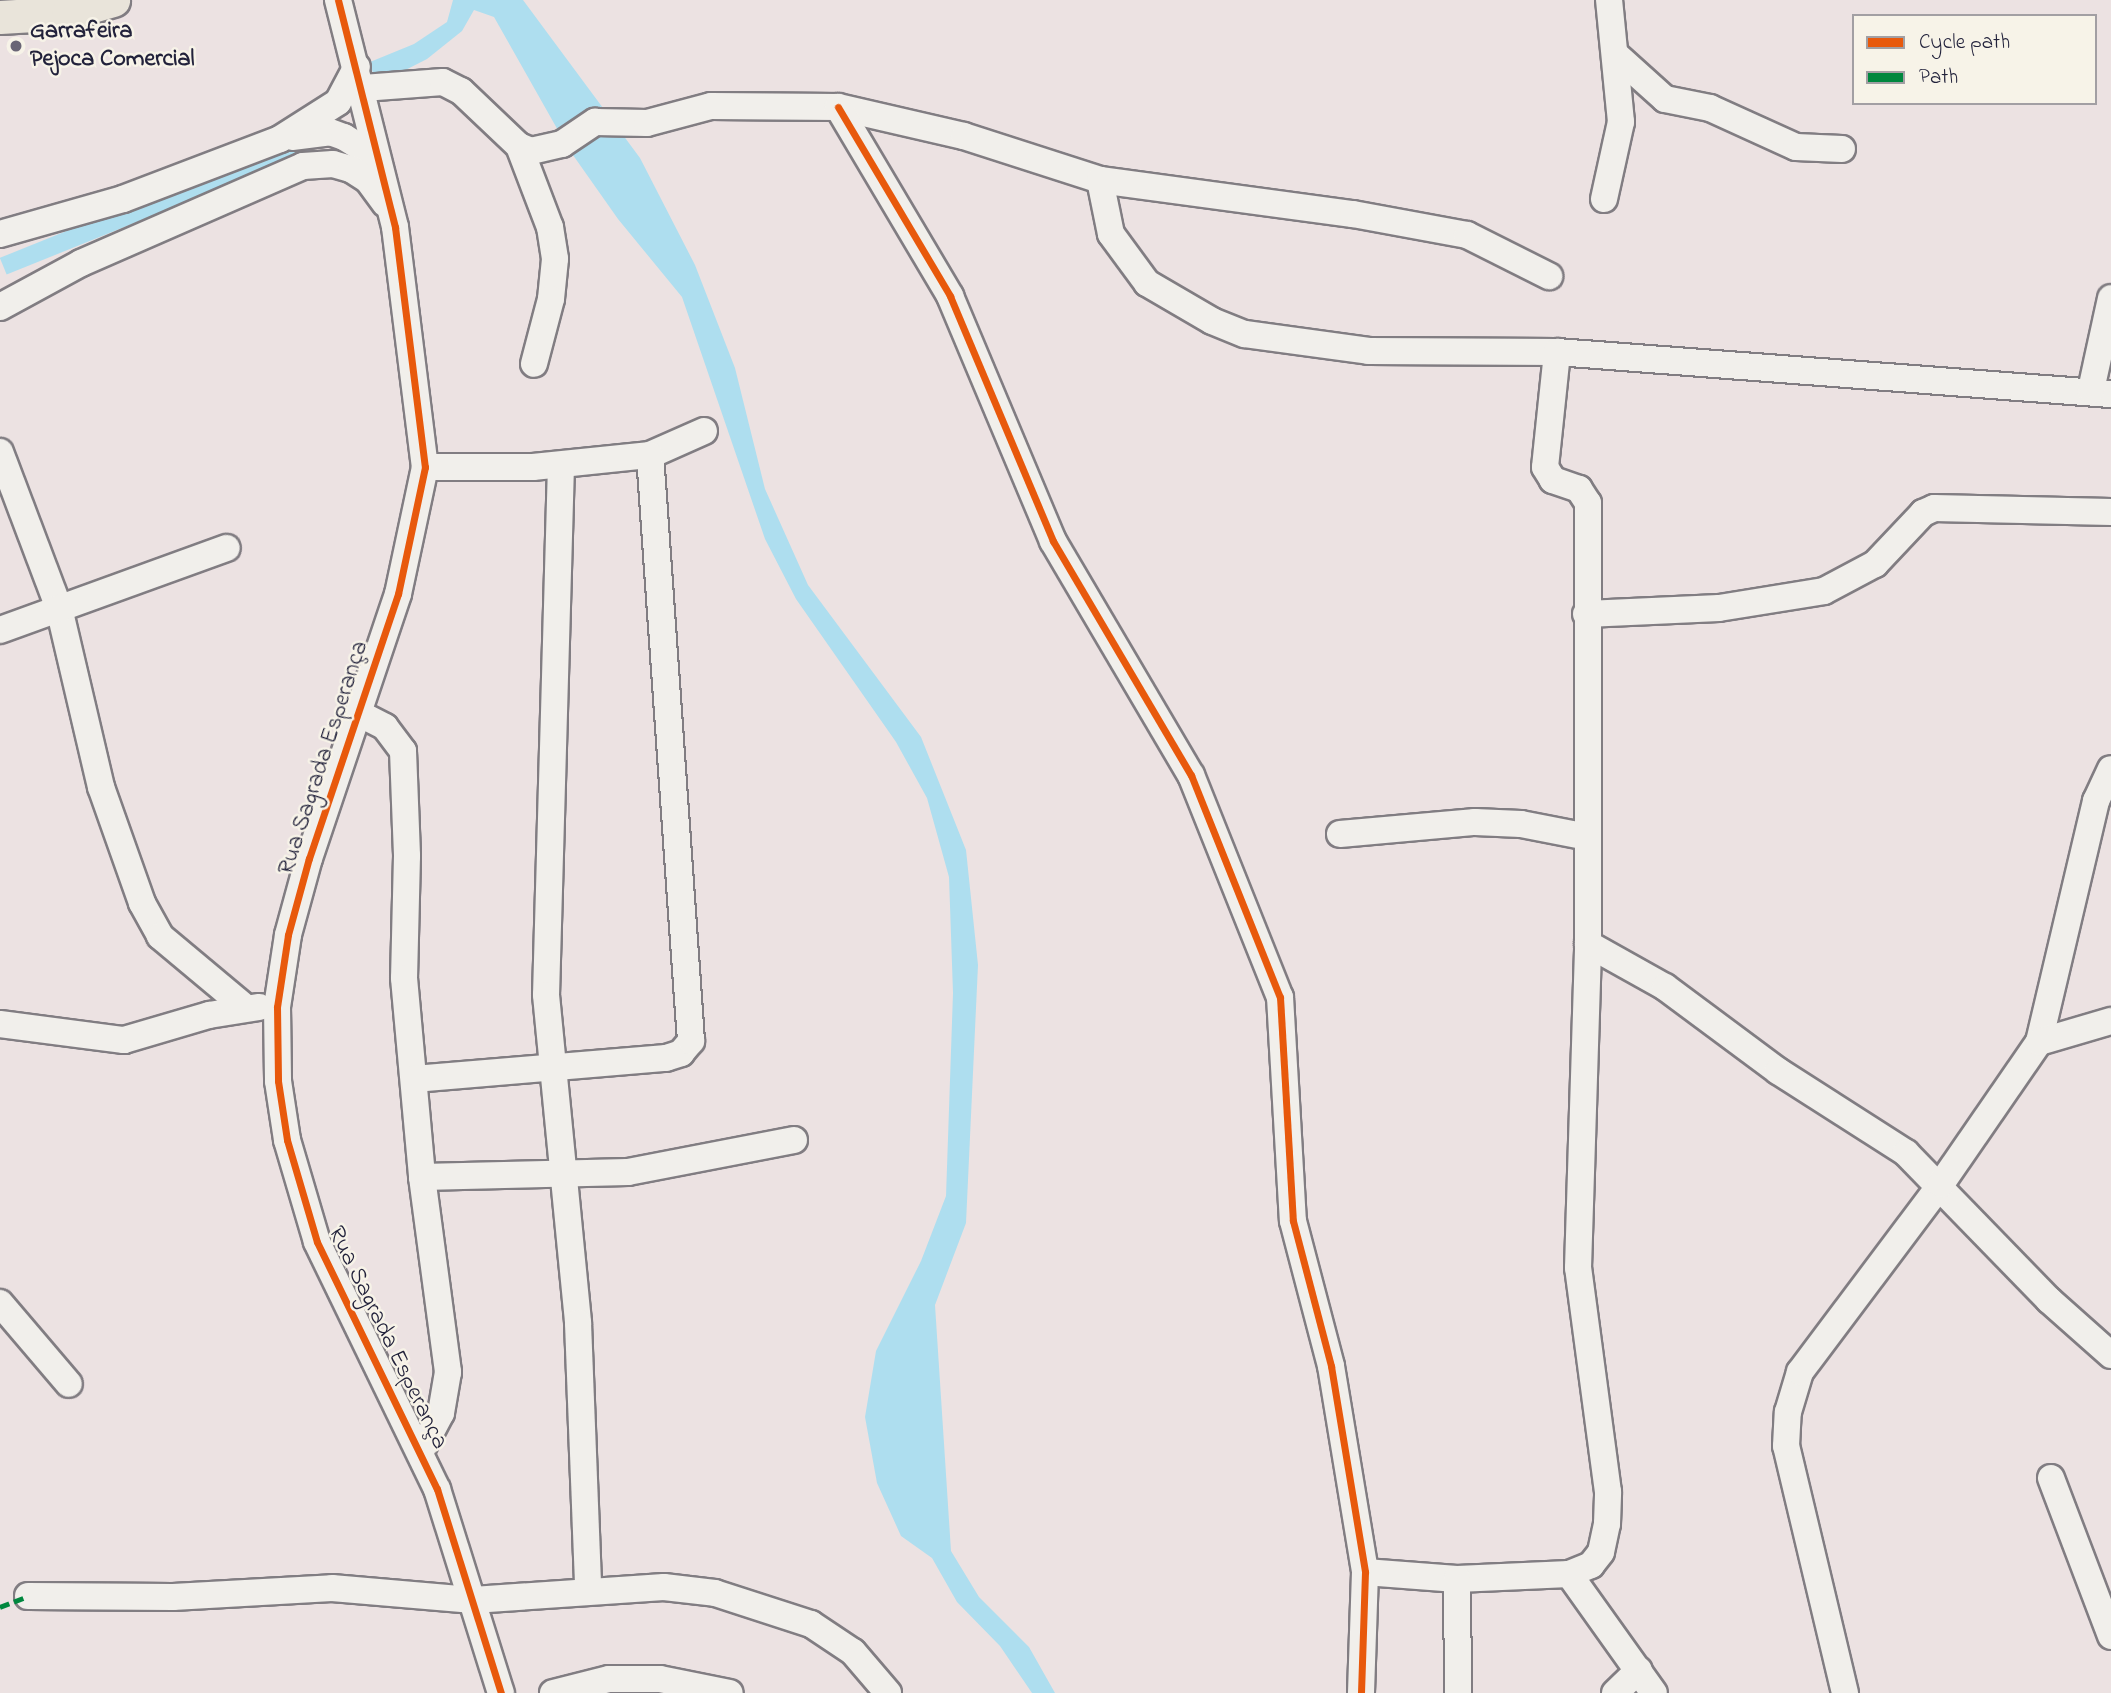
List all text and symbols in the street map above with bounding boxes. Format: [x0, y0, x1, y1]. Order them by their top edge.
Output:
legend [1852, 14, 2097, 105]
place label: Garrafeira Pejoca Comercial [30, 18, 195, 74]
text: Cycle path [1919, 28, 2010, 58]
marker: Garrafeira Pejoca Comercial [8, 38, 24, 54]
text: Path [1919, 63, 1958, 93]
street label: Rua Sagrada Esperança [273, 637, 375, 879]
street label: Rua Sagrada Esperança [321, 1222, 453, 1454]

